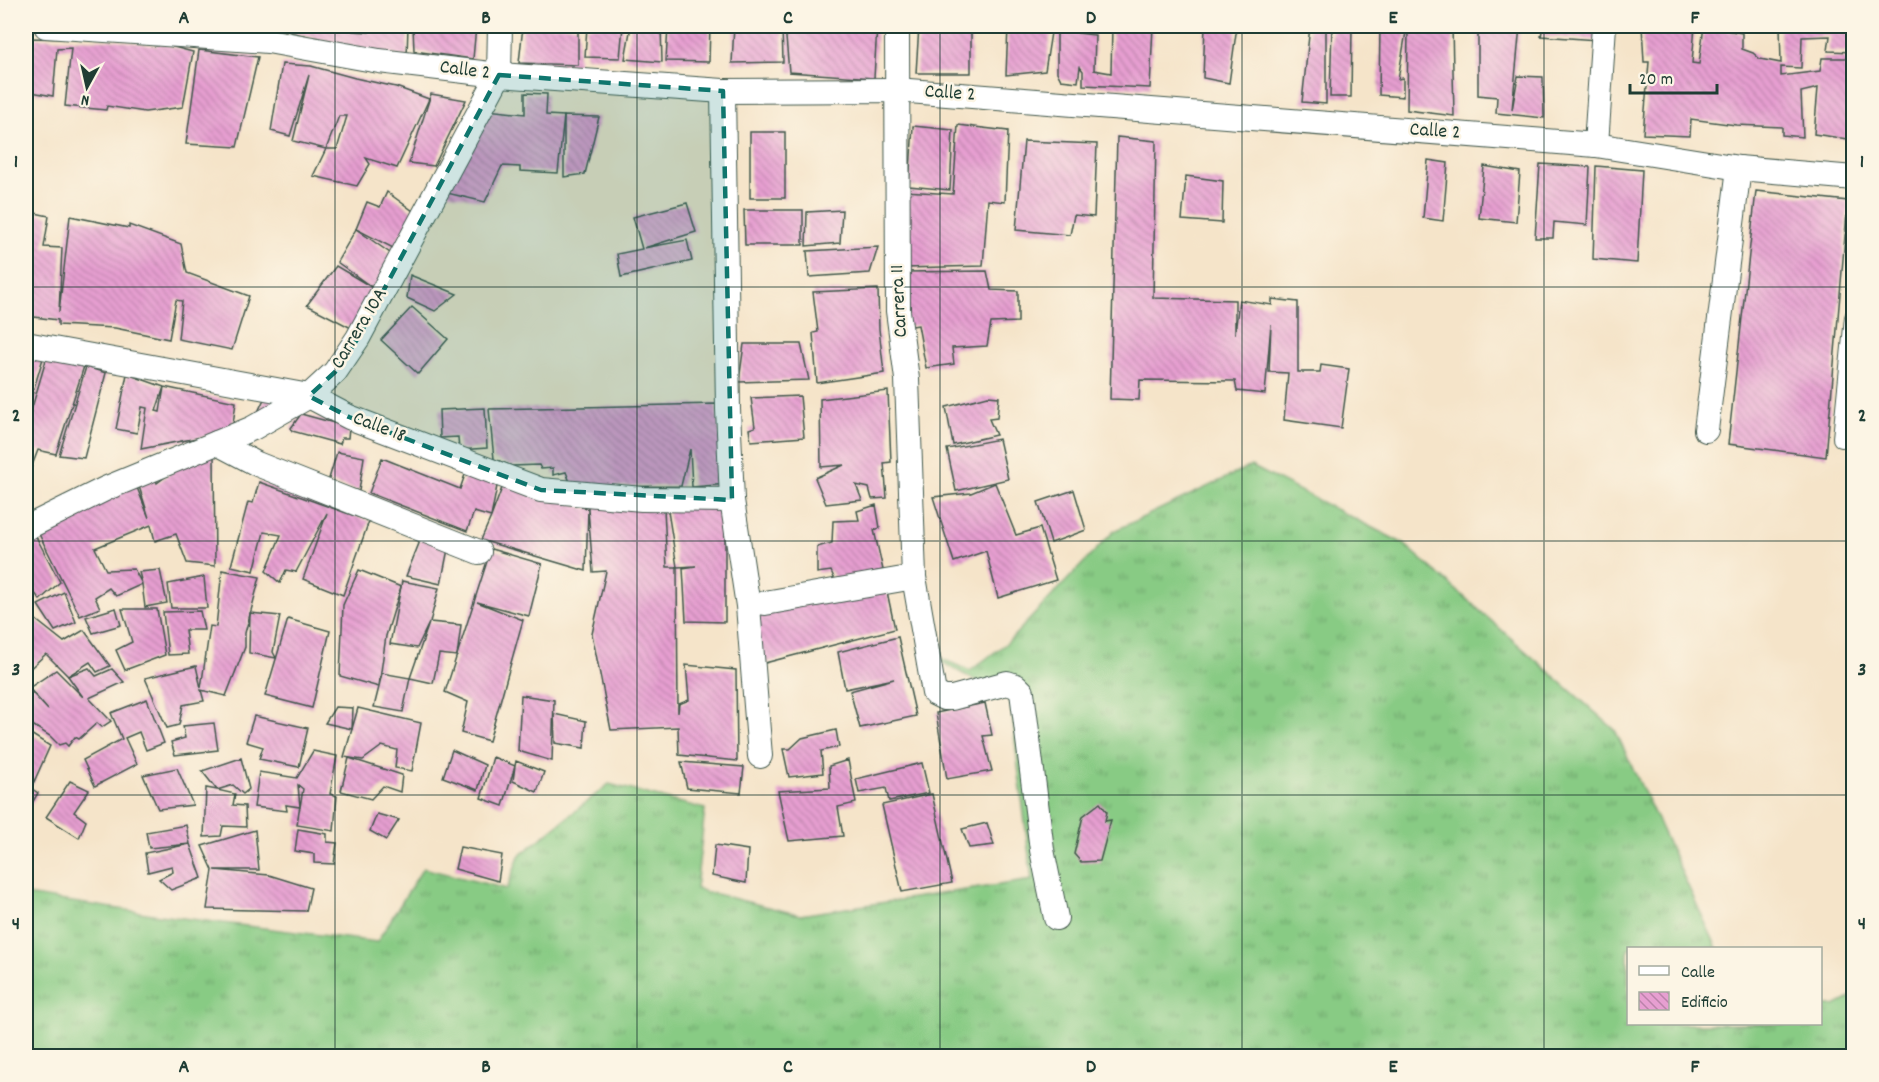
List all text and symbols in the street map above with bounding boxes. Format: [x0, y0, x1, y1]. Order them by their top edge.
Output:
text: A [179, 5, 190, 33]
text: B [481, 5, 491, 33]
text: C [783, 5, 793, 33]
text: D [1086, 5, 1097, 33]
text: E [1388, 5, 1398, 33]
text: F [1691, 5, 1701, 33]
street label: Calle 2 [438, 54, 492, 88]
north arrow [57, 57, 117, 117]
scale bar [1630, 57, 1717, 95]
text: 20 m [1639, 68, 1673, 93]
street label: Calle 2 [924, 78, 976, 110]
text: N [80, 87, 91, 111]
street label: Calle 2 [1409, 116, 1461, 148]
text: 1 [14, 149, 18, 177]
text: 1 [1860, 149, 1864, 177]
street label: Carrera 11 [884, 264, 916, 338]
street label: Carrera 10A [325, 283, 395, 375]
text: 2 [12, 403, 20, 431]
text: 2 [1858, 403, 1866, 431]
street label: Calle 18 [349, 405, 409, 451]
text: 3 [12, 657, 20, 685]
text: 3 [1858, 657, 1866, 685]
text: 4 [12, 911, 20, 939]
text: 4 [1858, 911, 1866, 939]
legend [1627, 947, 1822, 1025]
text: Calle [1681, 961, 1715, 986]
text: Edificio [1681, 991, 1728, 1016]
text: A [179, 1054, 190, 1082]
text: B [481, 1054, 491, 1082]
text: C [783, 1054, 793, 1082]
text: D [1086, 1054, 1097, 1082]
text: E [1388, 1054, 1398, 1082]
text: F [1691, 1054, 1701, 1082]

